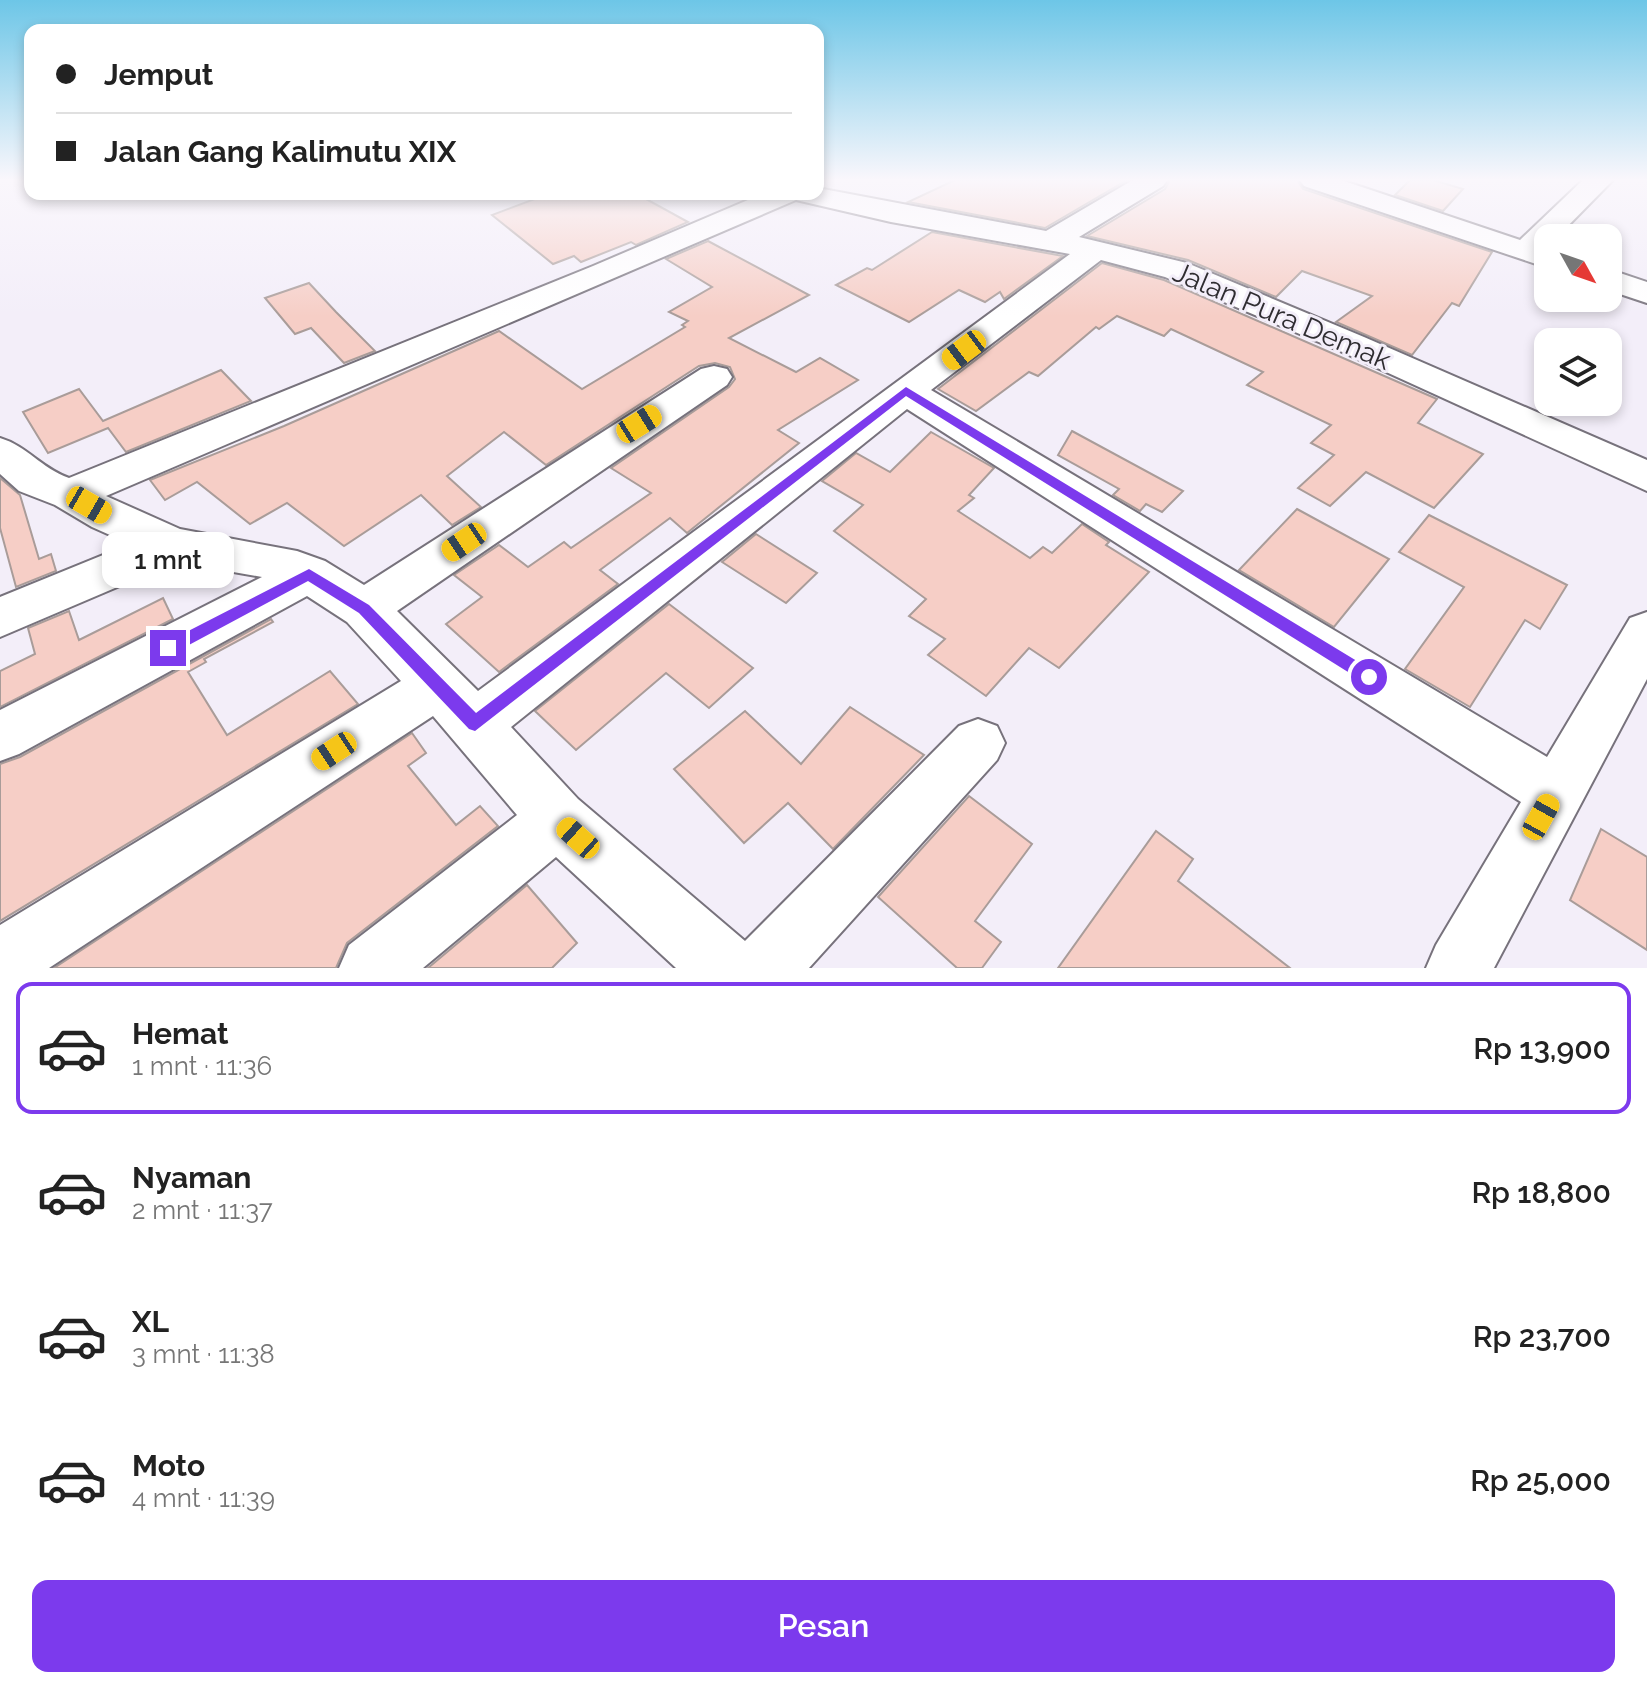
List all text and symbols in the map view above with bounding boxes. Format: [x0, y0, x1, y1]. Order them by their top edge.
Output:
text: Jemput [104, 57, 213, 92]
text: Jalan Gang Kalimutu XIX [104, 134, 456, 169]
north arrow [1534, 224, 1622, 312]
map controls [1534, 224, 1622, 416]
street label: Jalan Pura Demak [1168, 255, 1396, 377]
car [938, 326, 990, 374]
button: layers [1534, 328, 1622, 416]
car [612, 401, 666, 447]
car [62, 483, 116, 527]
car [437, 519, 491, 565]
callout: 1 mnt [102, 532, 234, 588]
text: 1 mnt [134, 545, 202, 575]
route end [150, 630, 186, 666]
route start [1351, 659, 1387, 695]
car [307, 728, 361, 774]
car [1519, 790, 1563, 844]
car [552, 813, 604, 863]
icon: car [36, 1012, 108, 1084]
text: Hemat [132, 1016, 229, 1051]
text: Rp 13,900 [1473, 1031, 1611, 1066]
text: 1 mnt · 11:36 [132, 1051, 272, 1081]
icon: car [36, 1156, 108, 1228]
text: Nyaman [132, 1160, 252, 1195]
text: Rp 18,800 [1471, 1175, 1611, 1210]
text: 2 mnt · 11:37 [132, 1195, 273, 1225]
icon: car [36, 1300, 108, 1372]
text: XL [132, 1304, 169, 1339]
text: Rp 23,700 [1473, 1319, 1611, 1354]
text: 3 mnt · 11:38 [132, 1339, 275, 1369]
icon: car [36, 1444, 108, 1516]
text: Moto [132, 1448, 205, 1483]
text: Rp 25,000 [1470, 1463, 1611, 1498]
text: 4 mnt · 11:39 [132, 1483, 275, 1513]
button: Pesan [32, 1580, 1615, 1672]

